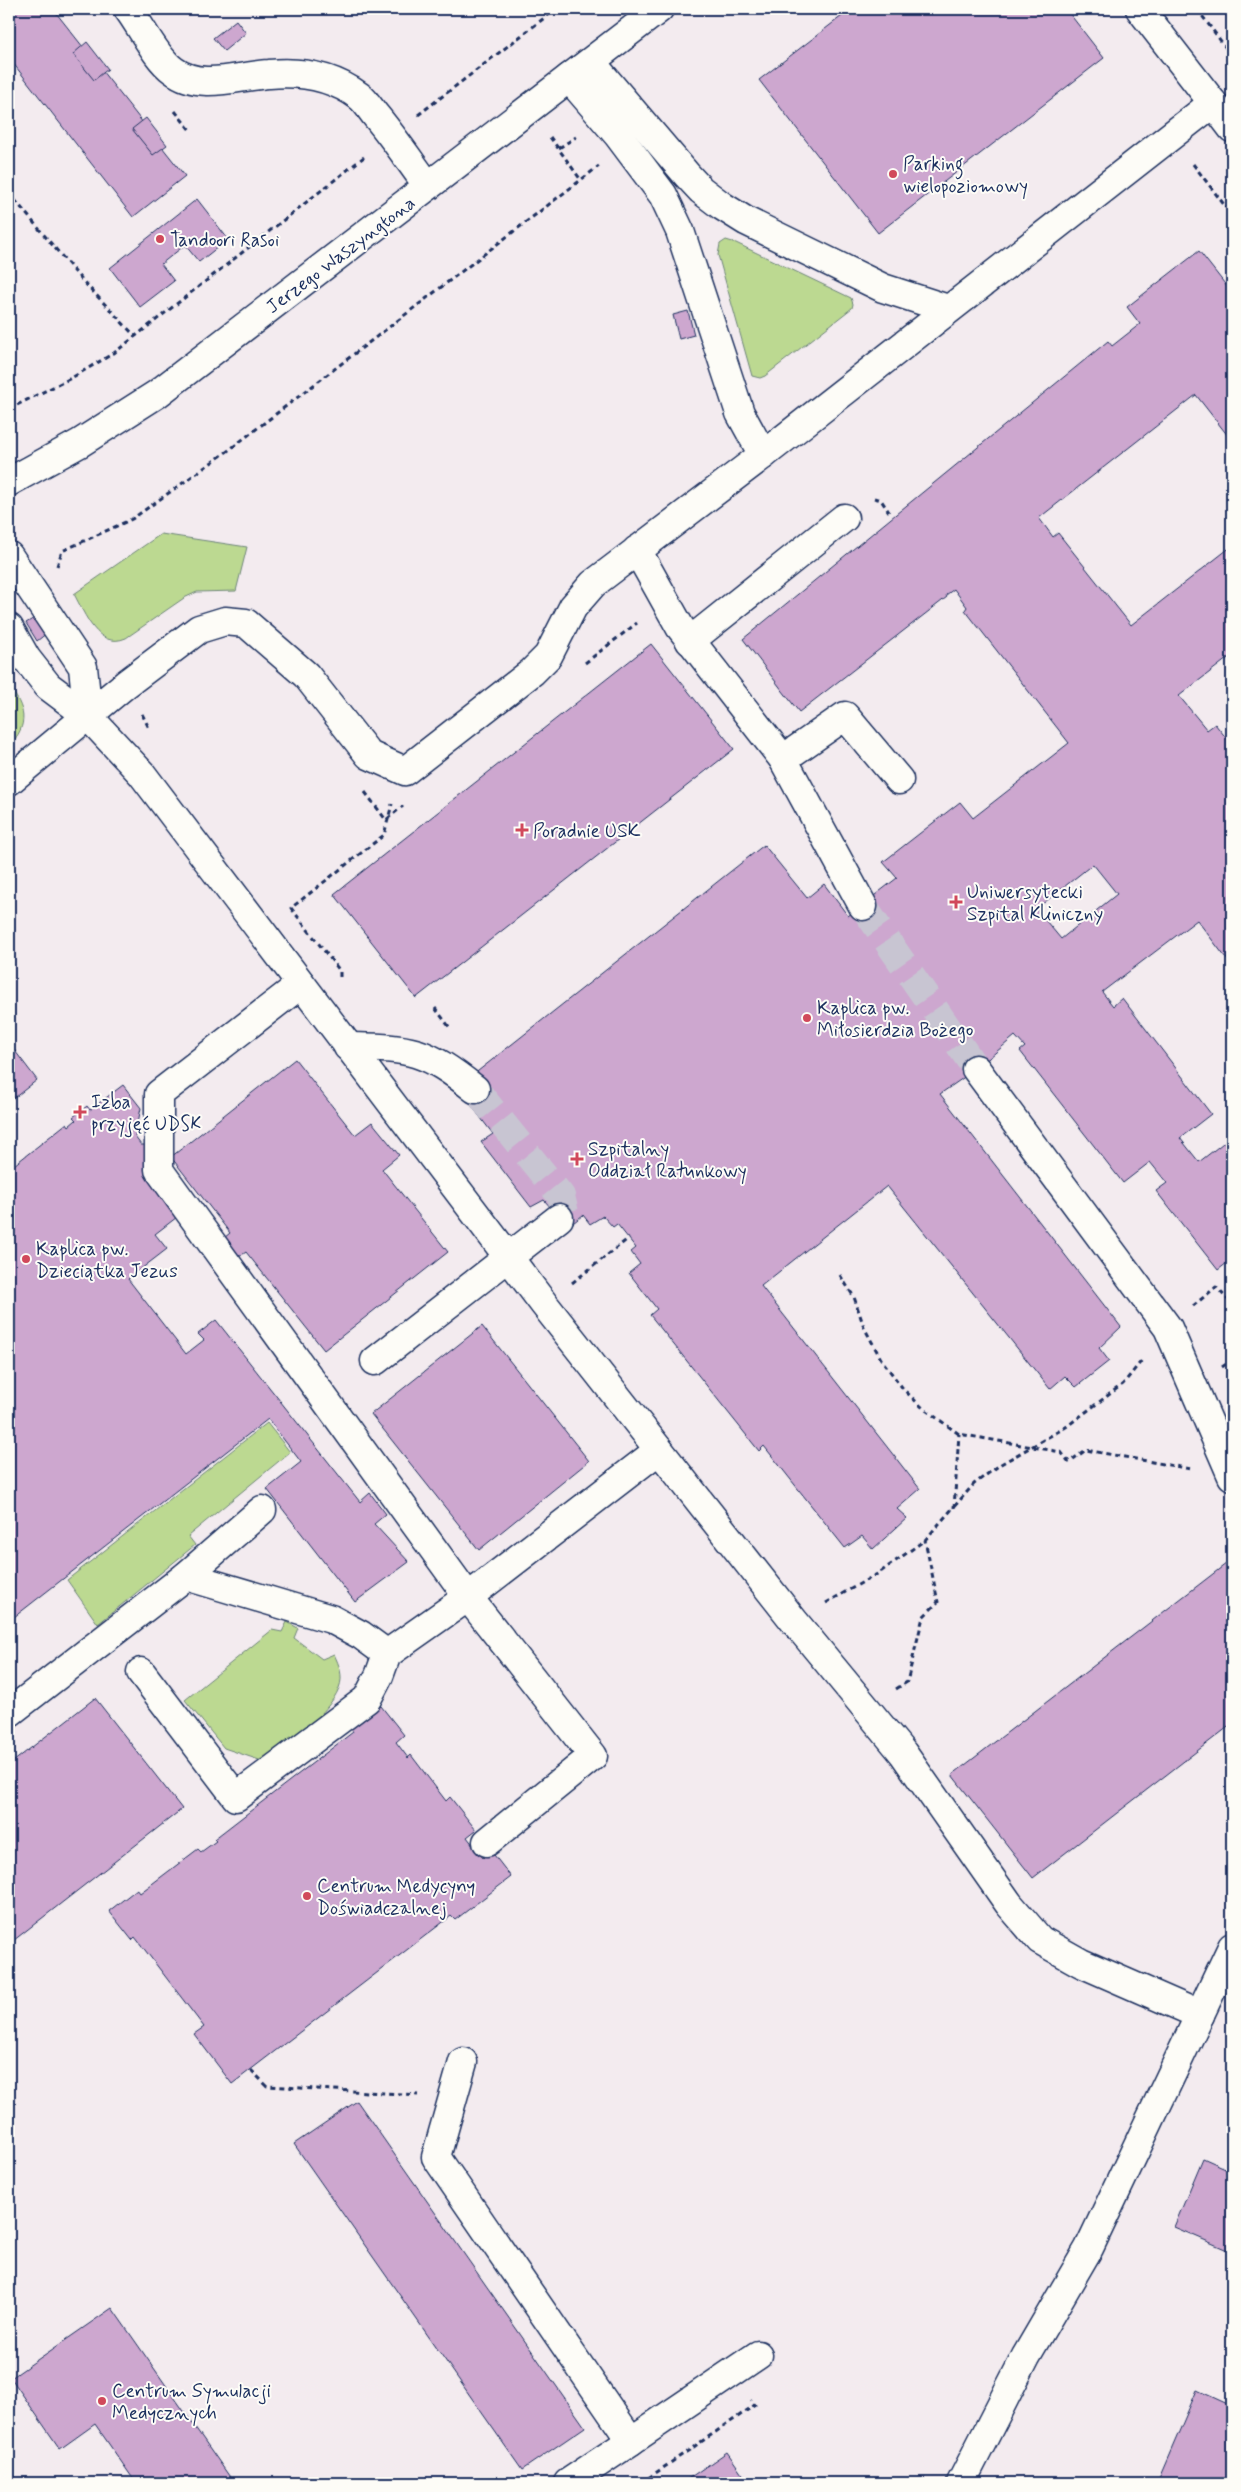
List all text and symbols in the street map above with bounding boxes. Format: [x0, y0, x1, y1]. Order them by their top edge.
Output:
place label: Parking wielopoziomowy [903, 152, 1028, 200]
marker: Parking wielopoziomowy [887, 168, 899, 180]
street label: Jerzego Waszyngtona [261, 191, 421, 320]
place label: Tandoori Rasoi [170, 228, 279, 253]
marker: Tandoori Rasoi [154, 233, 166, 245]
place label: Poradnie USK [533, 819, 641, 844]
marker: Poradnie USK [515, 823, 529, 837]
place label: Uniwersytecki Szpital Kliniczny [967, 880, 1103, 927]
marker: Uniwersytecki Szpital Kliniczny [949, 895, 963, 909]
place label: Kaplica pw. Miłosierdzia Bożego [817, 996, 974, 1044]
marker: Kaplica pw. Miłosierdzia Bożego [801, 1012, 813, 1024]
place label: Izba przyjęć UDSK [91, 1090, 201, 1138]
marker: Izba przyjęć UDSK [73, 1105, 87, 1119]
place label: Szpitalny Oddział Ratunkowy [588, 1137, 747, 1185]
marker: Szpitalny Oddział Ratunkowy [570, 1152, 584, 1166]
place label: Kaplica pw. Dzieciątka Jezus [36, 1237, 178, 1284]
marker: Kaplica pw. Dzieciątka Jezus [20, 1253, 32, 1265]
place label: Centrum Medycyny Doświadczalnej [317, 1874, 475, 1921]
marker: Centrum Medycyny Doświadczalnej [301, 1890, 313, 1902]
place label: Centrum Symulacji Medycznych [112, 2379, 271, 2427]
marker: Centrum Symulacji Medycznych [96, 2395, 108, 2407]

